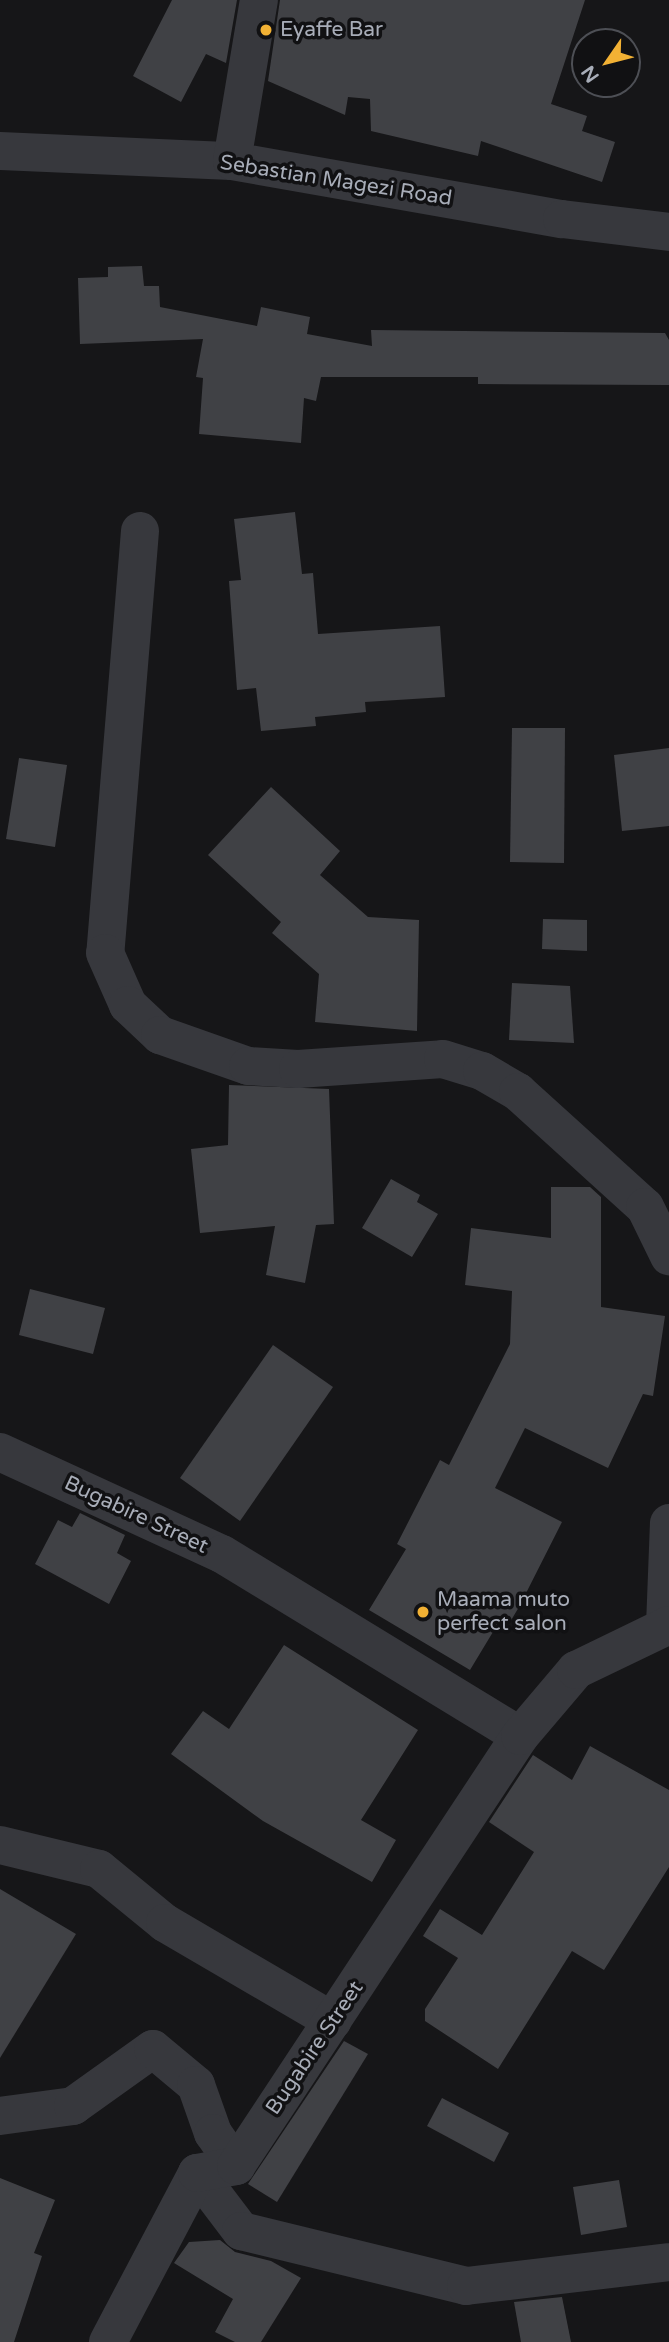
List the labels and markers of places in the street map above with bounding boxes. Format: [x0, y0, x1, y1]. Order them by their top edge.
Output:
place label: Eyaffe Bar [280, 17, 383, 43]
marker: Eyaffe Bar [258, 22, 274, 38]
place label: Maama muto perfect salon [437, 1587, 570, 1637]
marker: Maama muto perfect salon [415, 1604, 431, 1620]

